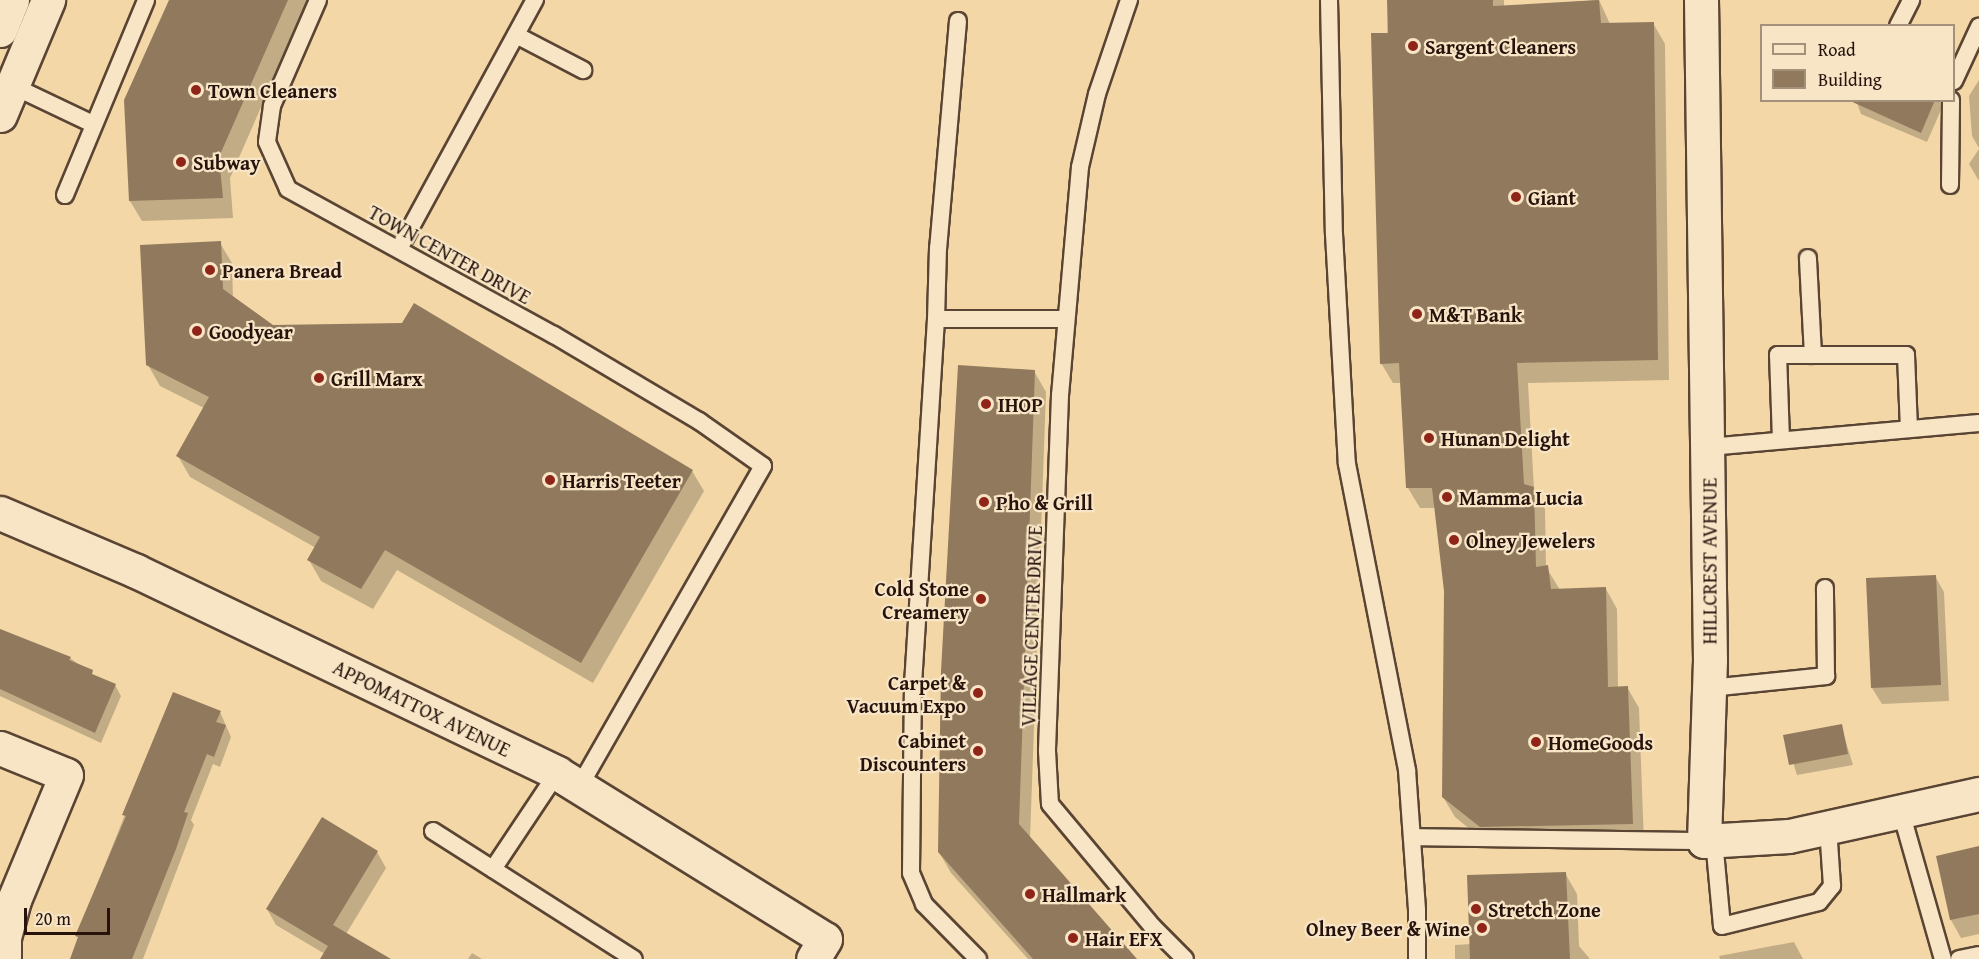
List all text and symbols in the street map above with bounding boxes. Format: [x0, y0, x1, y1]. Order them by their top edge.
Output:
legend [1760, 24, 1955, 102]
place label: Sargent Cleaners [1425, 34, 1576, 58]
text: Road [1818, 36, 1856, 63]
marker: Sargent Cleaners [1406, 39, 1420, 53]
text: Building [1818, 66, 1882, 93]
place label: Town Cleaners [208, 78, 337, 102]
marker: Town Cleaners [189, 83, 203, 97]
place label: Subway [193, 150, 261, 174]
marker: Subway [174, 155, 188, 169]
place label: Giant [1528, 185, 1576, 209]
marker: Giant [1509, 190, 1523, 204]
street label: TOWN CENTER DRIVE [365, 199, 535, 309]
place label: Panera Bread [222, 258, 342, 282]
marker: Panera Bread [203, 263, 217, 277]
place label: M&T Bank [1429, 302, 1522, 326]
marker: M&T Bank [1410, 307, 1424, 321]
place label: Goodyear [209, 319, 293, 343]
marker: Goodyear [190, 324, 204, 338]
place label: Grill Marx [331, 366, 423, 390]
marker: Grill Marx [312, 371, 326, 385]
place label: IHOP [998, 392, 1043, 416]
marker: IHOP [979, 397, 993, 411]
place label: Hunan Delight [1441, 426, 1570, 450]
marker: Hunan Delight [1422, 431, 1436, 445]
place label: Harris Teeter [562, 468, 681, 492]
marker: Harris Teeter [543, 473, 557, 487]
street label: HILLCREST AVENUE [1697, 478, 1721, 644]
place label: Mamma Lucia [1459, 485, 1583, 509]
place label: Pho & Grill [996, 490, 1093, 514]
marker: Mamma Lucia [1440, 490, 1454, 504]
marker: Pho & Grill [977, 495, 991, 509]
street label: VILLAGE CENTER DRIVE [1015, 525, 1047, 727]
place label: Olney Jewelers [1466, 528, 1595, 552]
marker: Olney Jewelers [1447, 533, 1461, 547]
place label: Cold Stone Creamery [875, 576, 969, 623]
marker: Cold Stone Creamery [974, 592, 988, 606]
street label: APPOMATTOX AVENUE [329, 655, 515, 761]
place label: Carpet & Vacuum Expo [847, 670, 966, 717]
marker: Carpet & Vacuum Expo [971, 686, 985, 700]
place label: Cabinet Discounters [860, 728, 966, 775]
place label: HomeGoods [1548, 730, 1653, 754]
marker: HomeGoods [1529, 735, 1543, 749]
marker: Cabinet Discounters [971, 744, 985, 758]
place label: Hallmark [1042, 882, 1126, 906]
marker: Hallmark [1023, 887, 1037, 901]
scale bar [27, 896, 112, 934]
place label: Stretch Zone [1488, 897, 1601, 921]
marker: Stretch Zone [1469, 902, 1483, 916]
text: 20 m [35, 905, 71, 932]
place label: Olney Beer & Wine [1306, 916, 1470, 940]
marker: Olney Beer & Wine [1475, 921, 1489, 935]
place label: Hair EFX [1085, 926, 1163, 950]
marker: Hair EFX [1066, 931, 1080, 945]

